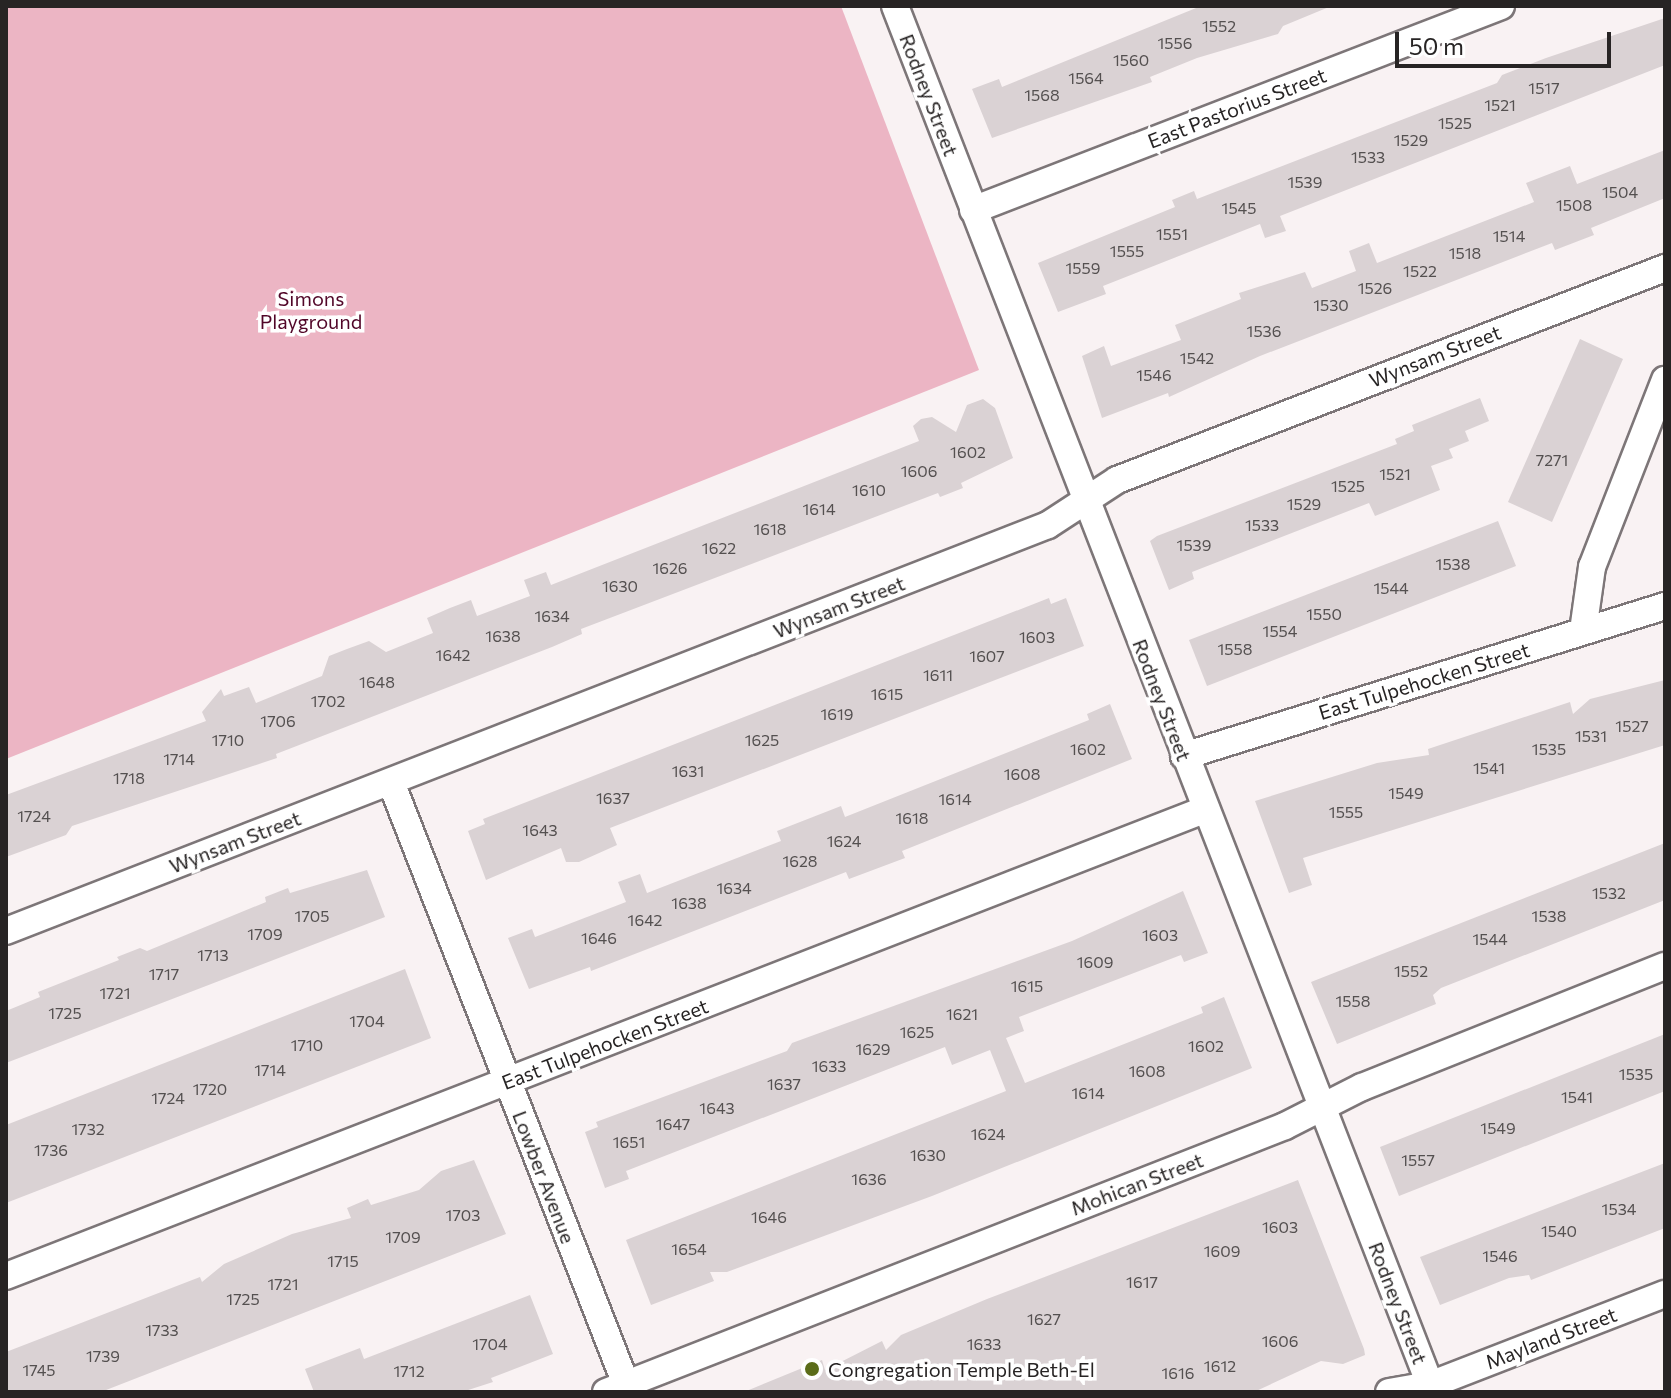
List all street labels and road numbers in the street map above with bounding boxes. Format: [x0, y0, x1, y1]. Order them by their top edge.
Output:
street label: Rodney Street [895, 31, 963, 159]
street label: East Pastorius Street [1144, 63, 1330, 153]
street label: Wynsam Street [1366, 320, 1504, 392]
street label: Wynsam Street [770, 571, 908, 643]
street label: Rodney Street [1128, 636, 1196, 764]
street label: East Tulpehocken Street [1316, 637, 1532, 725]
street label: Wynsam Street [166, 806, 304, 878]
street label: East Tulpehocken Street [498, 994, 712, 1094]
street label: Lowber Avenue [508, 1107, 580, 1247]
street label: Mohican Street [1067, 1148, 1207, 1220]
street label: Rodney Street [1364, 1239, 1432, 1367]
street label: Mayland Street [1482, 1302, 1620, 1374]

